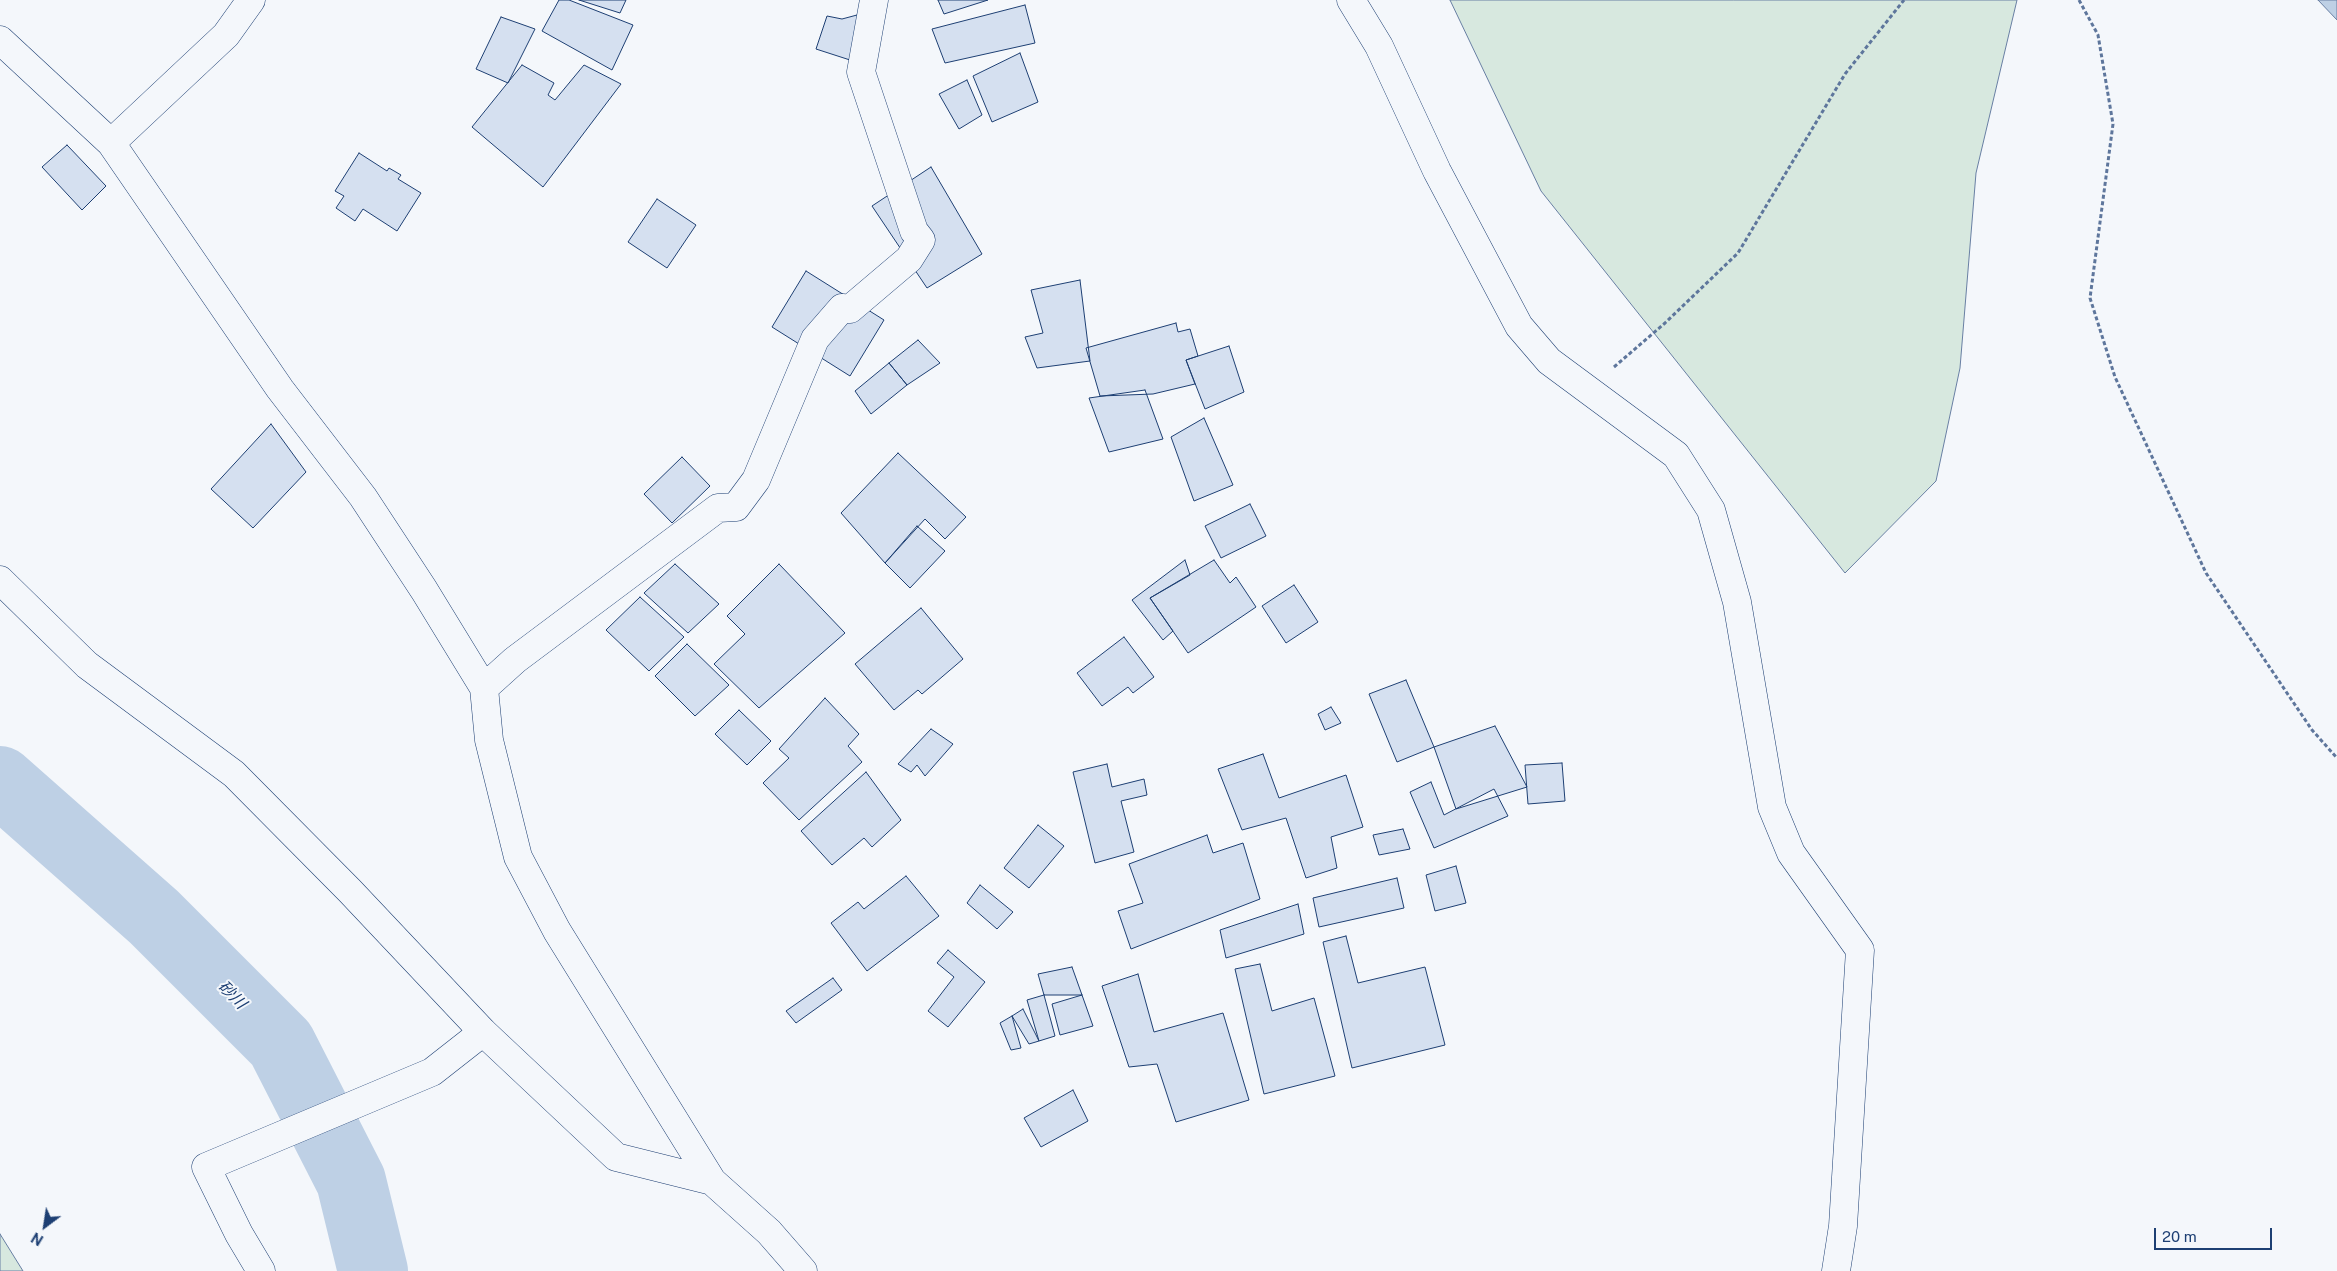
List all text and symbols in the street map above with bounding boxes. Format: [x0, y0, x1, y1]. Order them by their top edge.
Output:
water label: 砂川 [214, 977, 250, 1013]
north arrow [20, 1201, 70, 1251]
scale bar [2157, 1218, 2274, 1250]
text: 20 m [2162, 1228, 2197, 1245]
text: N [28, 1229, 46, 1249]

